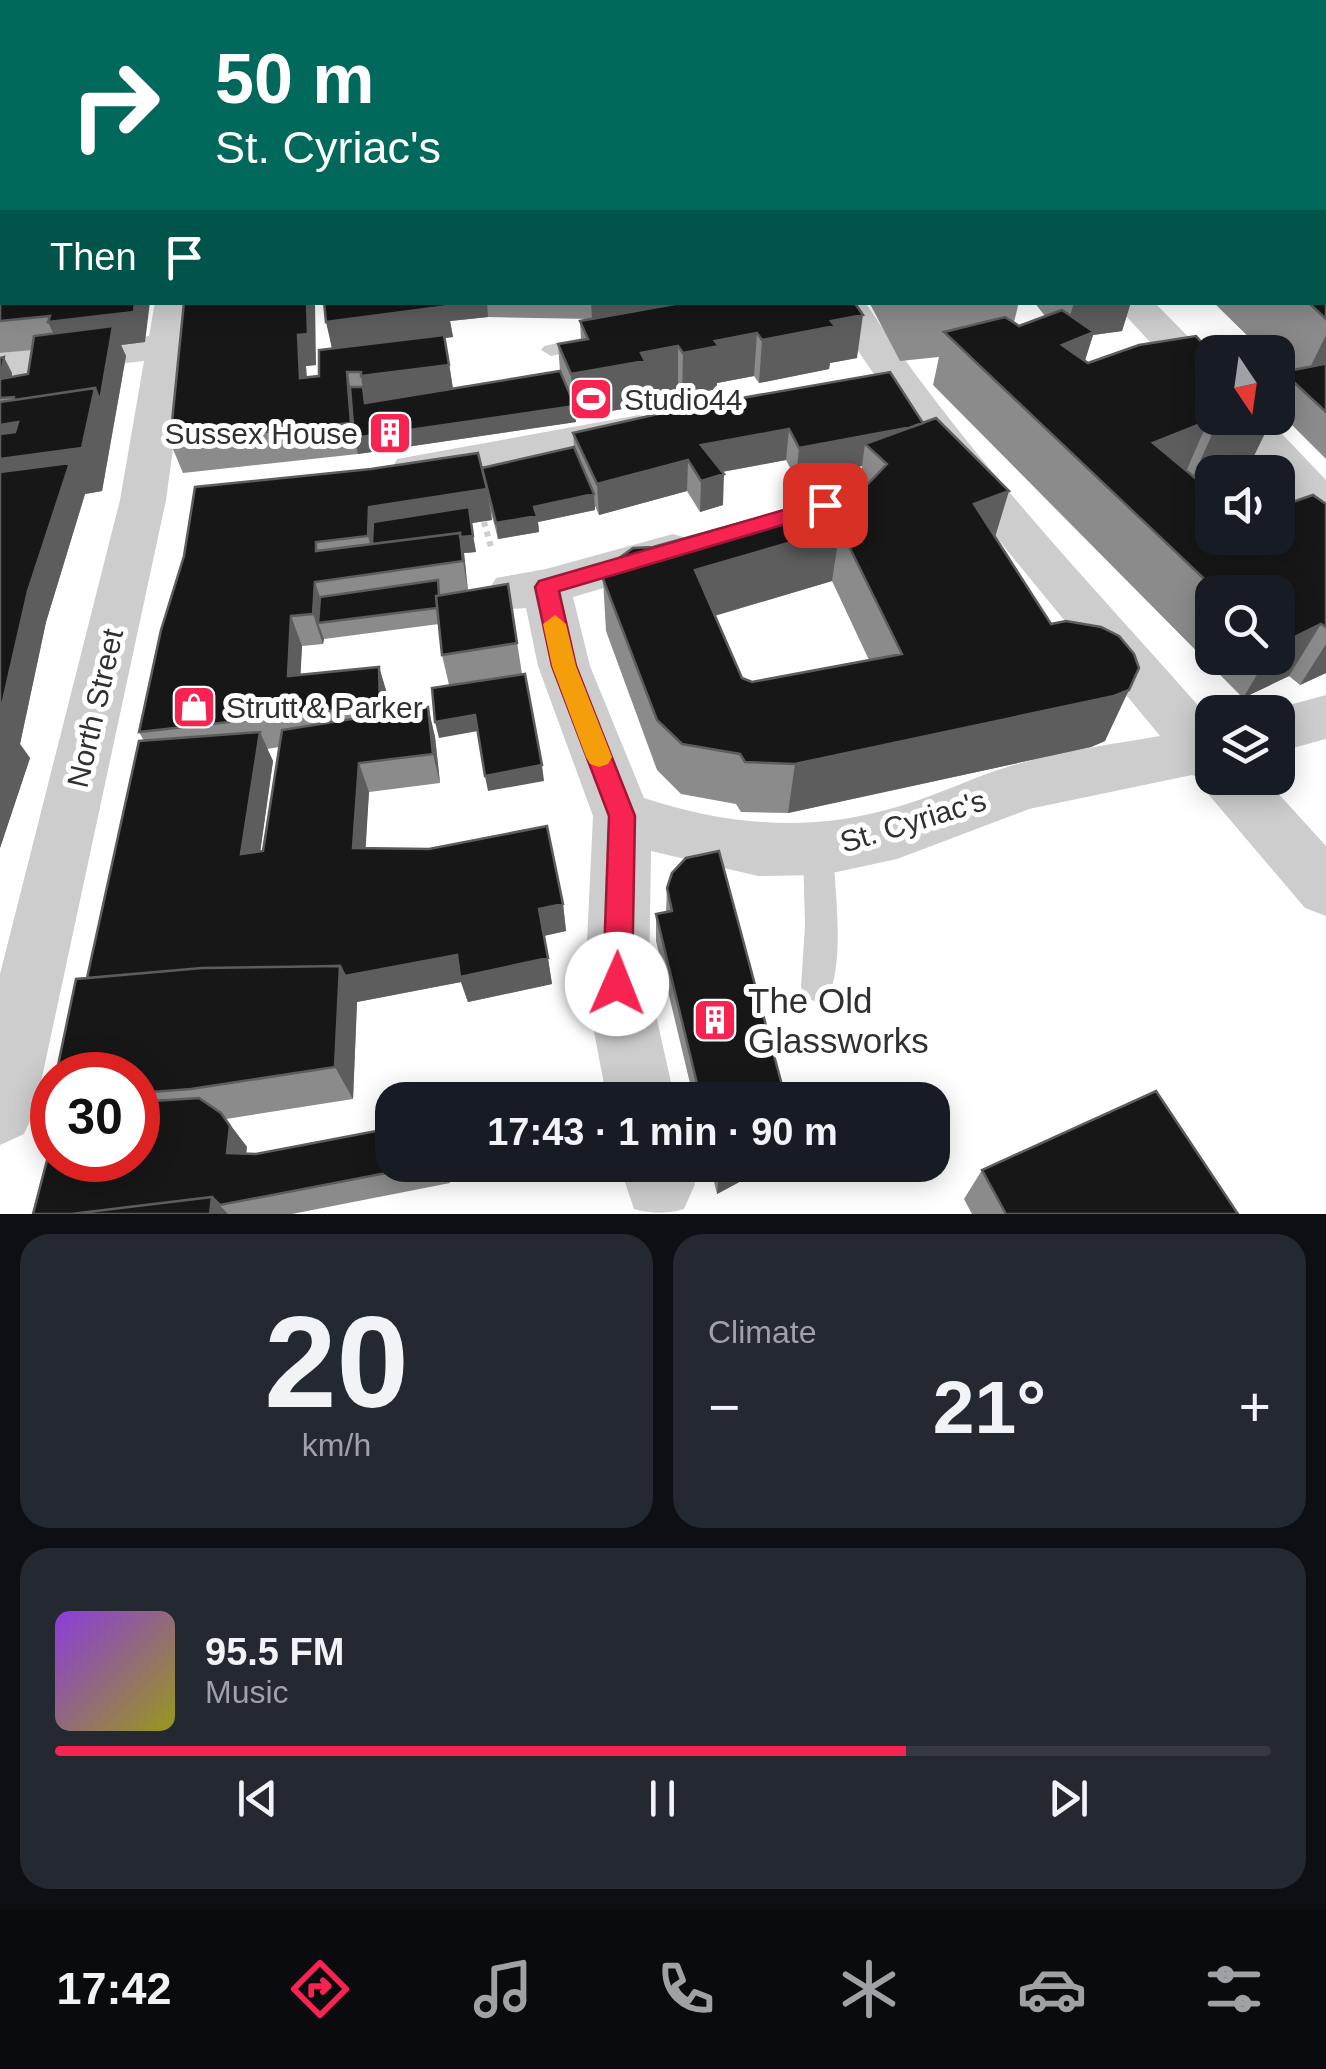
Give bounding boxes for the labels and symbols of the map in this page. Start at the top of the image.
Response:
north arrow [1195,335,1295,435]
sports icon: Studio44 [568,376,614,422]
place label: Studio44 [624,383,742,416]
building icon: Sussex House [367,410,413,456]
place label: Sussex House [165,417,358,450]
pin [783,463,868,548]
street label: North Street [61,625,129,791]
shop icon: Strutt & Parker [171,684,217,730]
place label: Strutt & Parker [226,691,423,724]
street label: St. Cyriac's [836,783,990,859]
position arrow [565,932,669,1036]
place label: The Old Glassworks [748,981,929,1060]
building icon: The Old Glassworks [692,997,738,1043]
speed limit sign: 30 [30,1052,160,1182]

